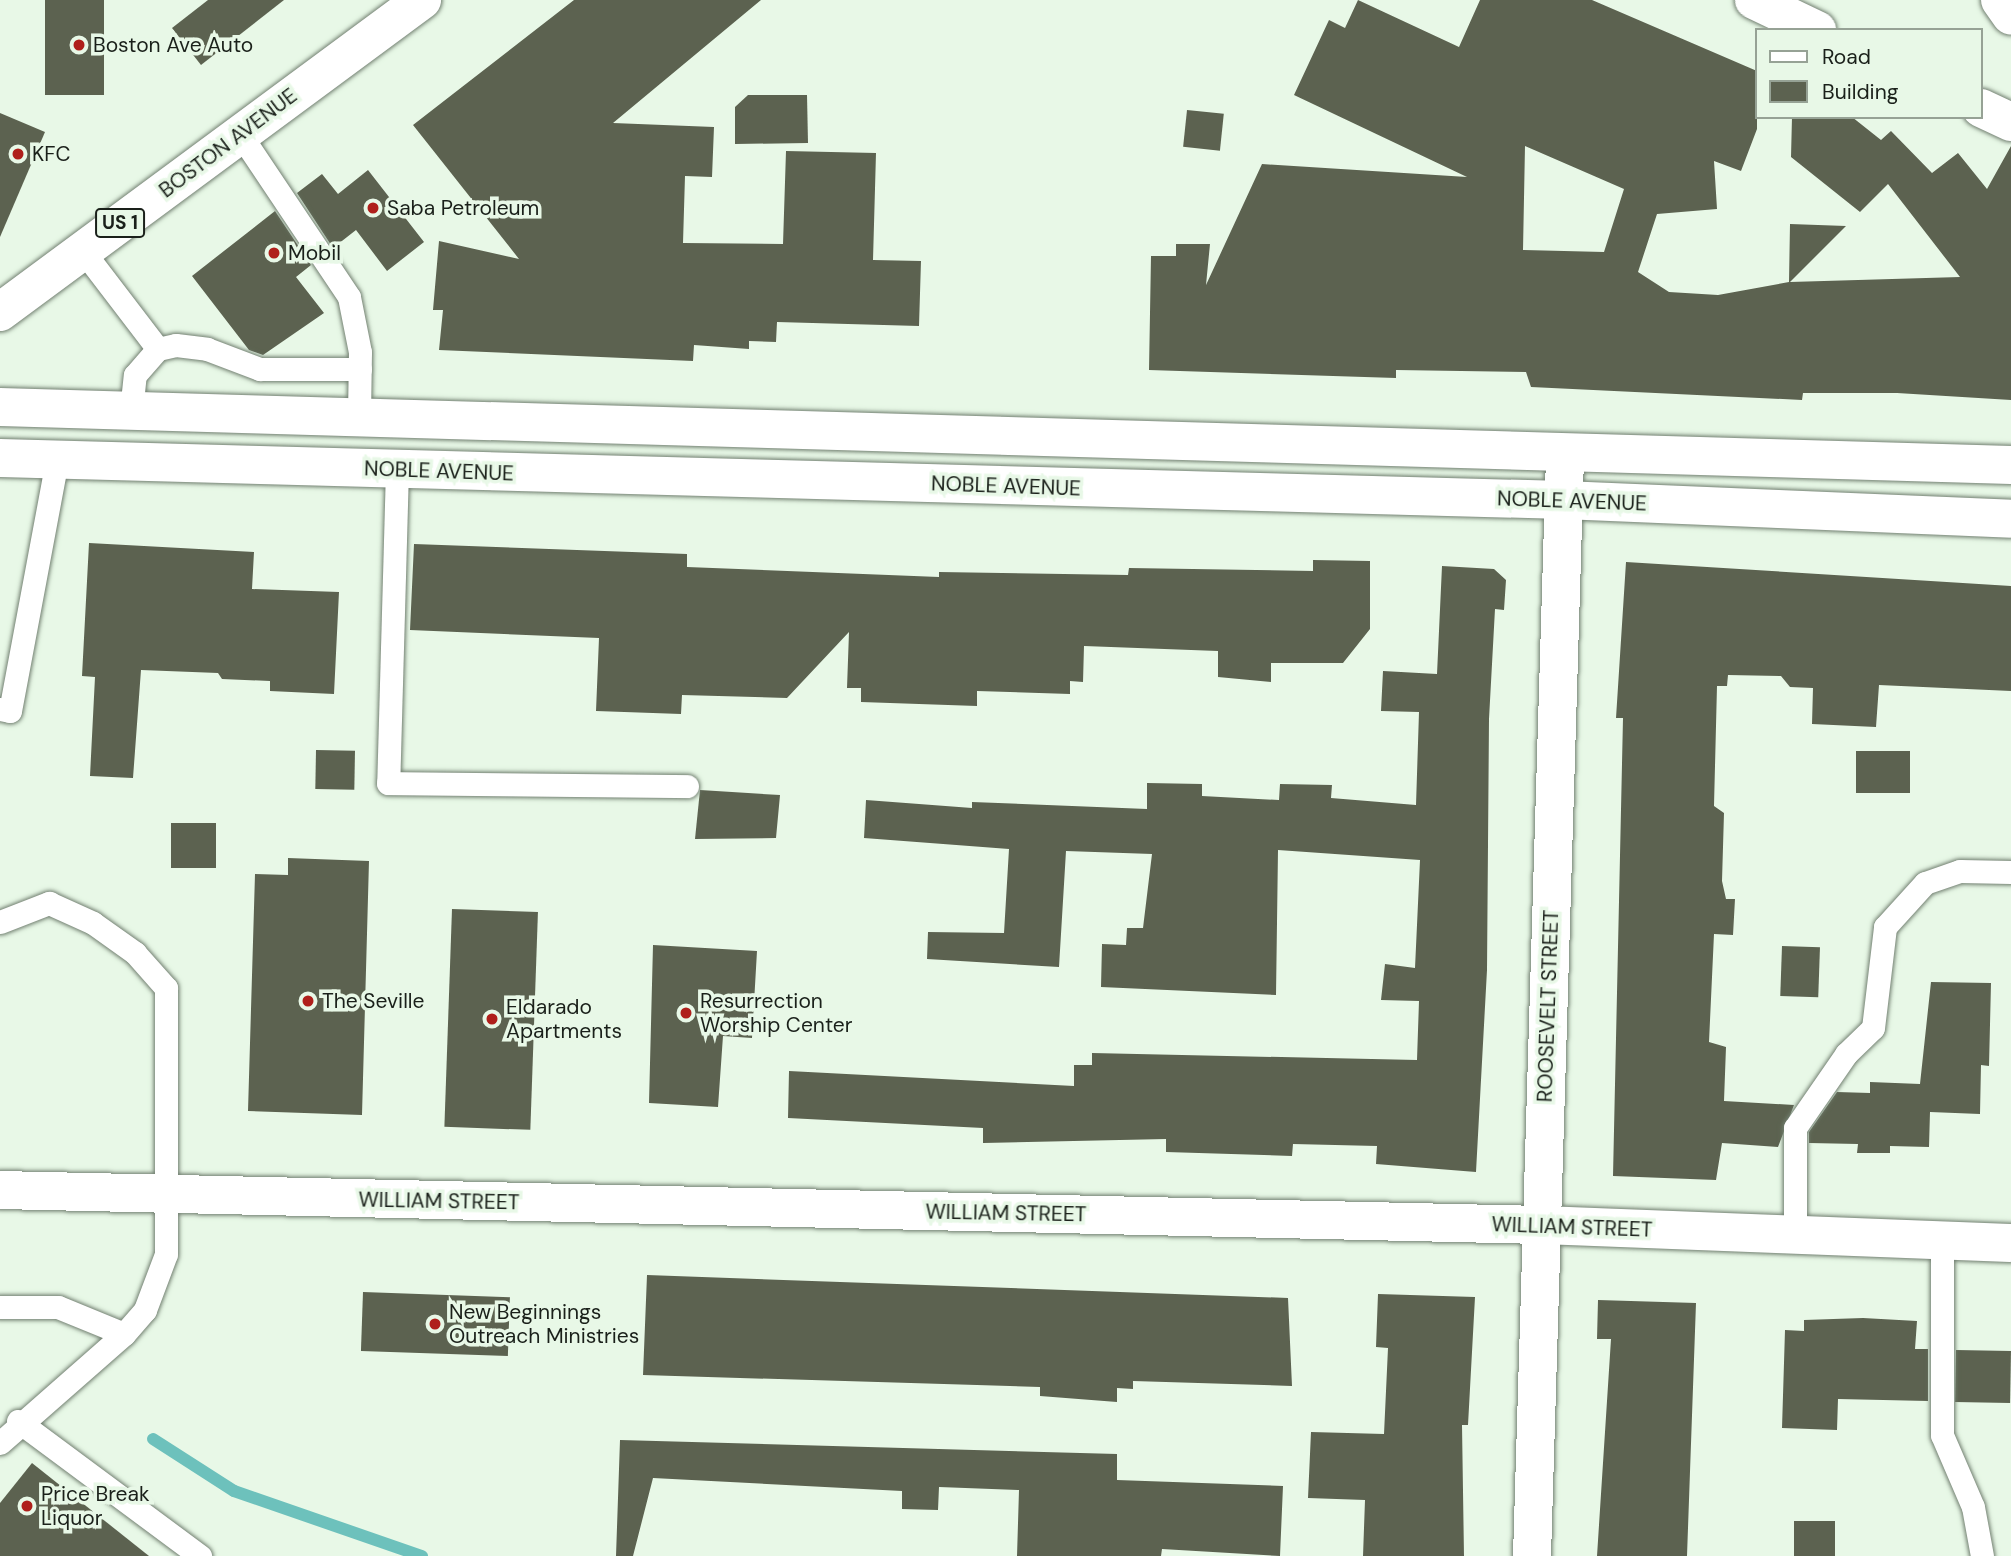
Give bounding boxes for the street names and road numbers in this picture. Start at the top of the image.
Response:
street label: BOSTON AVENUE [154,83,302,203]
road number: US 1 [94,208,146,238]
street label: NOBLE AVENUE [364,456,514,486]
street label: NOBLE AVENUE [931,471,1081,501]
street label: NOBLE AVENUE [1497,486,1647,516]
street label: ROOSEVELT STREET [1532,909,1564,1103]
street label: WILLIAM STREET [358,1187,520,1215]
street label: WILLIAM STREET [925,1199,1087,1227]
street label: WILLIAM STREET [1491,1212,1653,1242]

